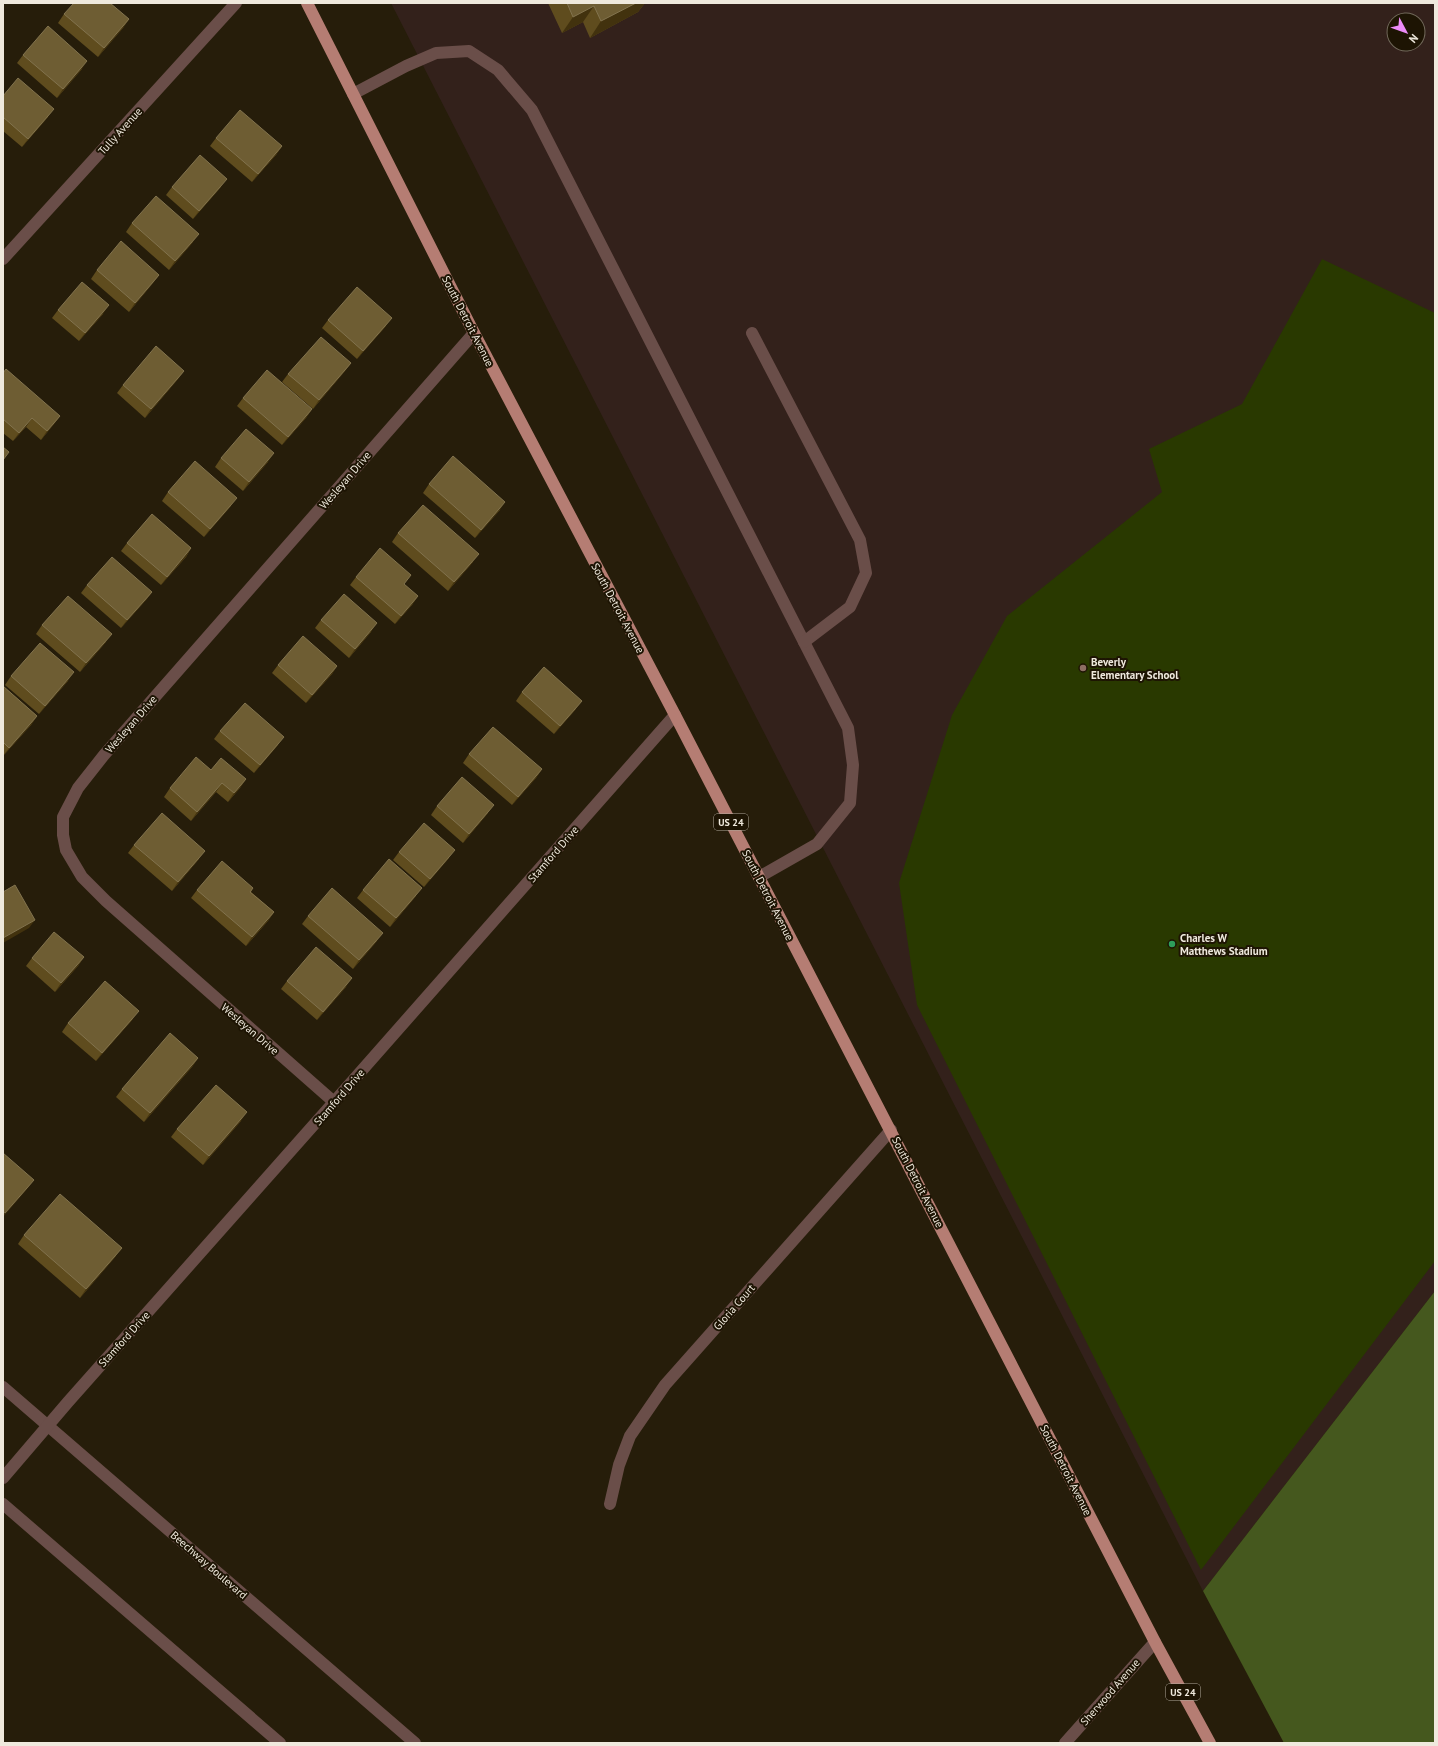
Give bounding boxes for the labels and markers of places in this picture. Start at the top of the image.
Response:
place label: Beverly Elementary School [1091,655,1179,682]
marker: Beverly Elementary School [1078,663,1088,673]
place label: Charles W Matthews Stadium [1180,931,1268,958]
marker: Charles W Matthews Stadium [1167,939,1177,949]

